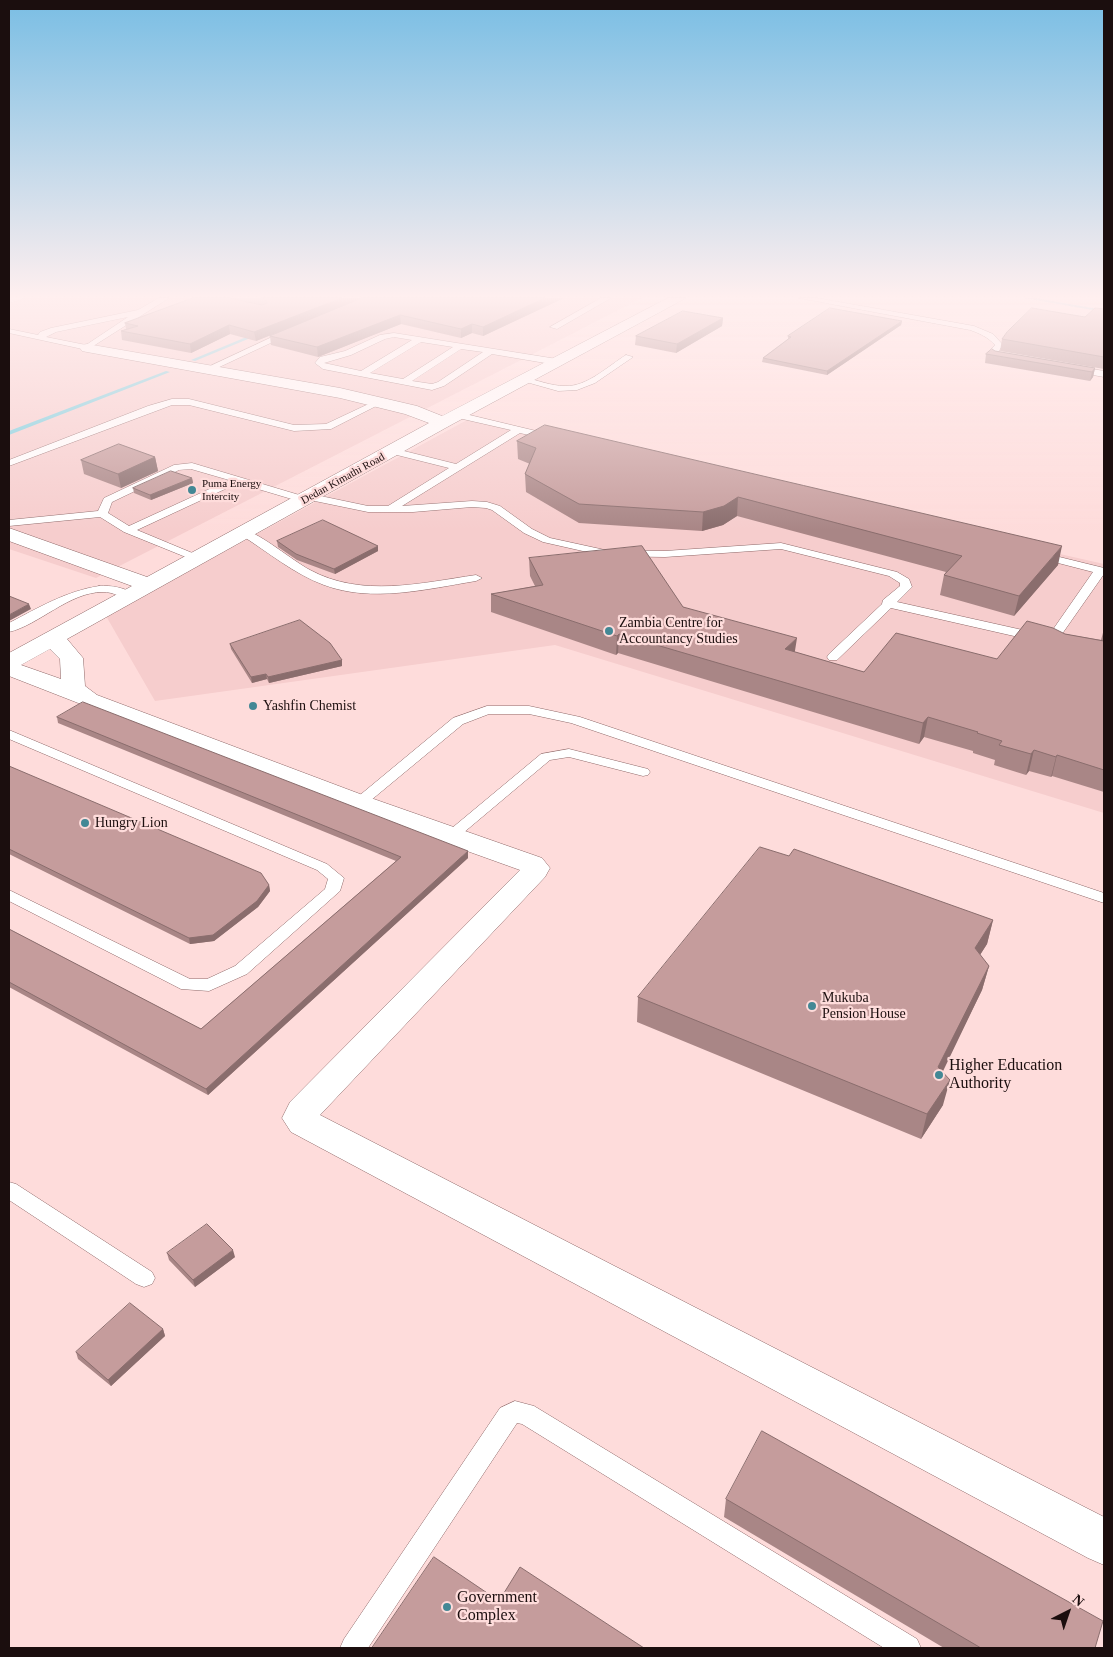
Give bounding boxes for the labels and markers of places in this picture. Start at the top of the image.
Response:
place label: Puma Energy Intercity [202,477,261,503]
marker: Puma Energy Intercity [186,484,198,496]
place label: Zambia Centre for Accountancy Studies [619,615,738,648]
marker: Zambia Centre for Accountancy Studies [603,625,615,637]
place label: Yashfin Chemist [263,698,356,714]
marker: Yashfin Chemist [247,700,259,712]
place label: Hungry Lion [95,815,168,831]
marker: Hungry Lion [79,817,91,829]
place label: Mukuba Pension House [822,990,906,1022]
marker: Mukuba Pension House [806,1000,818,1012]
place label: Higher Education Authority [949,1056,1062,1094]
marker: Higher Education Authority [933,1069,945,1081]
place label: Government Complex [457,1588,537,1626]
marker: Government Complex [441,1601,453,1613]

